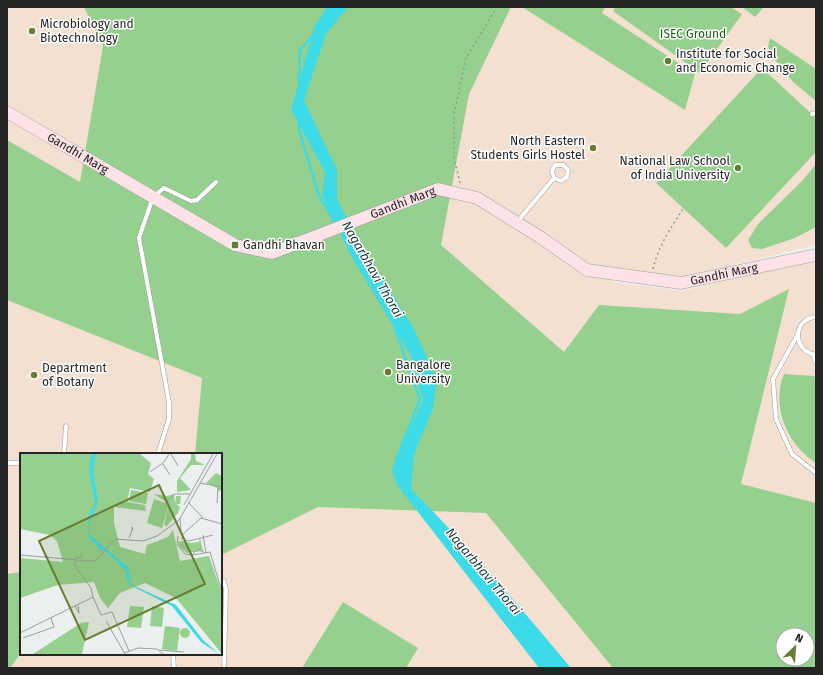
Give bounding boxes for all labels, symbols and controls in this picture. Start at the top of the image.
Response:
place label: Microbiology and Biotechnology [40,17,134,45]
marker: Microbiology and Biotechnology [27,26,37,36]
park label: ISEC Ground [660,27,726,41]
place label: Institute for Social and Economic Change [676,47,795,75]
marker: Institute for Social and Economic Change [663,56,673,66]
street label: Gandhi Marg [45,130,112,177]
place label: North Eastern Students Girls Hostel [470,134,585,162]
marker: North Eastern Students Girls Hostel [588,143,598,153]
place label: National Law School of India University [619,154,730,182]
marker: National Law School of India University [733,163,743,173]
street label: Gandhi Marg [368,183,438,221]
water label: Nagarbhavi Thorai [339,218,407,321]
place label: Gandhi Bhavan [243,238,325,252]
marker: Gandhi Bhavan [230,240,240,250]
street label: Gandhi Marg [689,260,760,288]
place label: Bangalore University [396,358,451,386]
place label: Department of Botany [42,361,108,389]
marker: Bangalore University [383,367,393,377]
marker: Department of Botany [29,370,39,380]
inset map [20,453,222,655]
water label: Nagarbhavi Thorai [443,525,525,618]
north arrow [775,627,815,667]
text: N [793,631,805,646]

